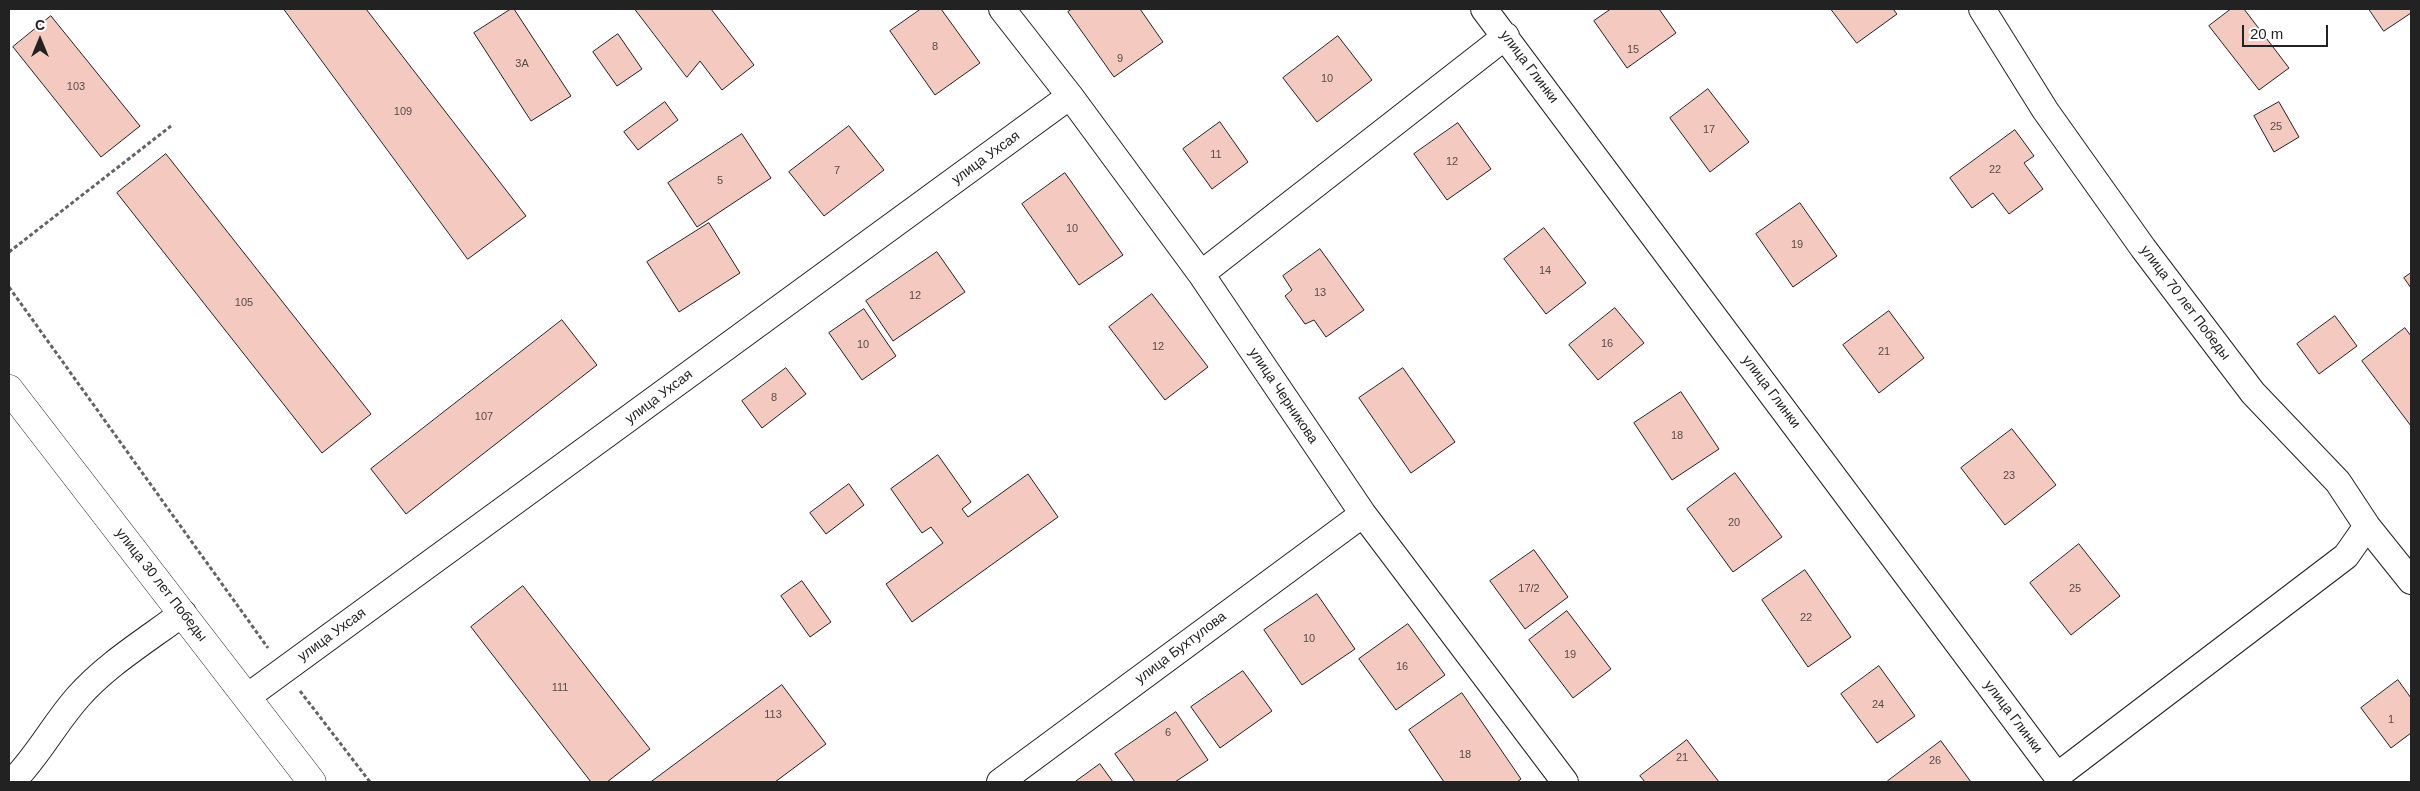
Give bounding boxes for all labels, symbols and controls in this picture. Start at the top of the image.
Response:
north arrow [15,15,65,65]
scale bar [2245,15,2331,47]
text: С [35,17,45,33]
text: 20 m [2250,25,2283,42]
street label: улица Глинки [1496,27,1562,107]
house number: 8 [932,40,938,54]
house number: 15 [1627,43,1639,57]
house number: 9 [1117,52,1123,66]
house number: 3А [515,57,529,71]
house number: 10 [1321,72,1333,86]
house number: 103 [67,80,85,94]
house number: 109 [394,105,412,119]
house number: 25 [2270,120,2282,134]
house number: 17 [1703,123,1715,137]
street label: улица Ухсая [949,128,1023,188]
house number: 11 [1210,148,1222,162]
house number: 12 [1446,155,1458,169]
house number: 22 [1989,163,2001,177]
house number: 7 [834,164,840,178]
house number: 5 [717,174,723,188]
house number: 10 [1066,222,1078,236]
house number: 19 [1791,238,1803,252]
street label: улица 70 лет Победы [2136,242,2234,364]
house number: 14 [1539,264,1551,278]
house number: 13 [1314,286,1326,300]
house number: 12 [909,289,921,303]
house number: 105 [235,296,253,310]
house number: 16 [1601,337,1613,351]
house number: 10 [857,338,869,352]
house number: 12 [1152,340,1164,354]
street label: улица Черникова [1245,345,1321,447]
house number: 21 [1878,345,1890,359]
street label: улица Глинки [1738,352,1804,432]
street label: улица Ухсая [622,366,696,428]
house number: 8 [771,391,777,405]
house number: 107 [475,410,493,424]
house number: 18 [1671,429,1683,443]
house number: 23 [2003,469,2015,483]
house number: 20 [1728,516,1740,530]
street label: улица 30 лет Победы [112,525,210,645]
house number: 17/2 [1518,582,1540,596]
house number: 25 [2069,582,2081,596]
street label: улица Ухсая [295,605,369,665]
street label: улица Бухтулова [1132,608,1230,688]
house number: 22 [1800,611,1812,625]
house number: 10 [1303,632,1315,646]
house number: 19 [1564,648,1576,662]
house number: 16 [1396,660,1408,674]
street label: улица Глинки [1980,677,2046,757]
house number: 111 [552,681,568,695]
house number: 24 [1872,698,1884,712]
house number: 113 [764,708,782,722]
house number: 1 [2388,713,2394,727]
house number: 6 [1165,726,1171,740]
house number: 18 [1459,748,1471,762]
house number: 21 [1676,751,1688,765]
house number: 26 [1929,754,1941,768]

